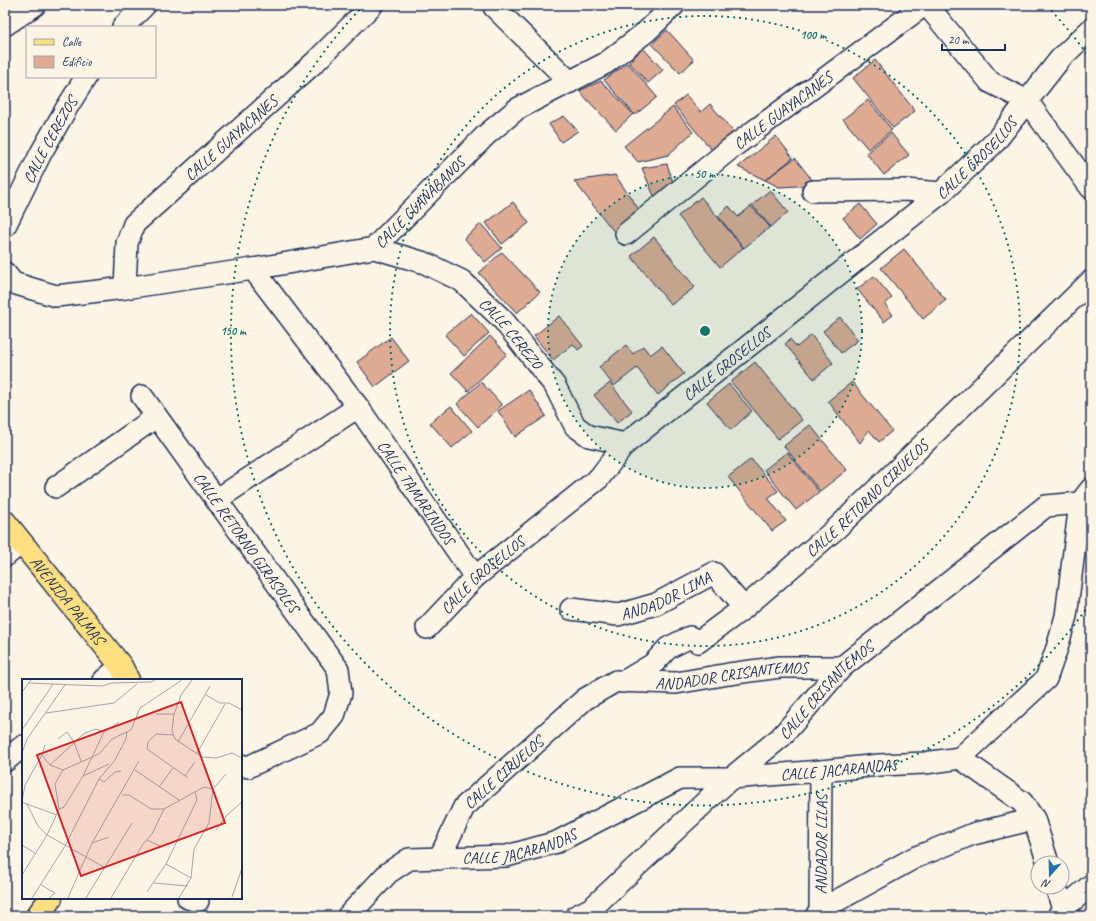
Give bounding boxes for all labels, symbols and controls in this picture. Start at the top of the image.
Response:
legend [26,26,156,78]
scale bar [942,26,1005,52]
text: 100 m [800,27,827,43]
text: 20 m [948,32,970,48]
text: Calle [62,34,82,50]
text: Edificio [62,54,92,70]
street label: CALLE GUAYACANES [730,66,839,154]
street label: CALLE GUAYACANES [181,90,284,185]
street label: CALLE CEREZOS [19,91,84,187]
street label: CALLE GROSELLOS [933,112,1023,204]
street label: CALLE GUANÁBANOS [371,151,471,253]
text: 50 m [695,166,716,182]
street label: CALLE CEREZO [475,294,548,375]
street label: CALLE GROSELLOS [679,322,777,405]
text: 150 m [220,323,247,339]
centre of rings [698,324,712,338]
street label: CALLE RETORNO CIRUELOS [802,434,934,561]
street label: CALLE TAMARINDOS [373,437,460,551]
street label: CALLE RETORNO GIRASOLES [189,469,305,619]
street label: CALLE GROSELLOS [436,531,531,619]
street label: AVENIDA PALMAS [25,552,111,651]
street label: ANDADOR LIMA [618,567,715,625]
street label: CALLE CRISANTEMOS [775,635,880,744]
street label: ANDADOR CRISANTEMOS [655,658,810,694]
inset map [22,679,242,899]
street label: CALLE CIRUELOS [460,730,550,814]
street label: CALLE JACARANDAS [780,755,900,785]
street label: ANDADOR LILAS [811,791,832,894]
street label: CALLE JACARANDAS [462,823,582,868]
north arrow [1030,855,1070,895]
text: N [1039,876,1052,892]

